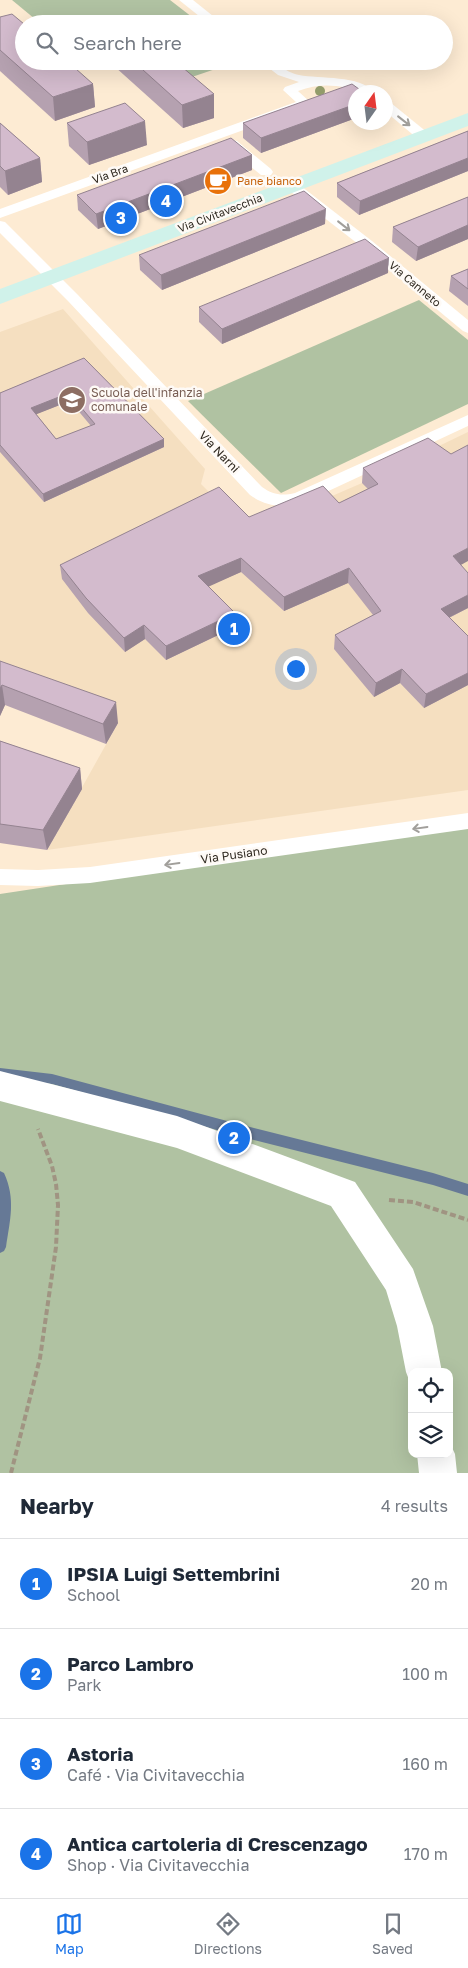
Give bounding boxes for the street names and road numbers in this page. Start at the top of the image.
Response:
street label: Via Bra [90,161,129,186]
street label: Via Civitavecchia [176,190,264,235]
street label: Via Canneto [387,258,444,309]
street label: Via Narni [196,428,243,476]
street label: Via Pusiano [200,842,268,867]

